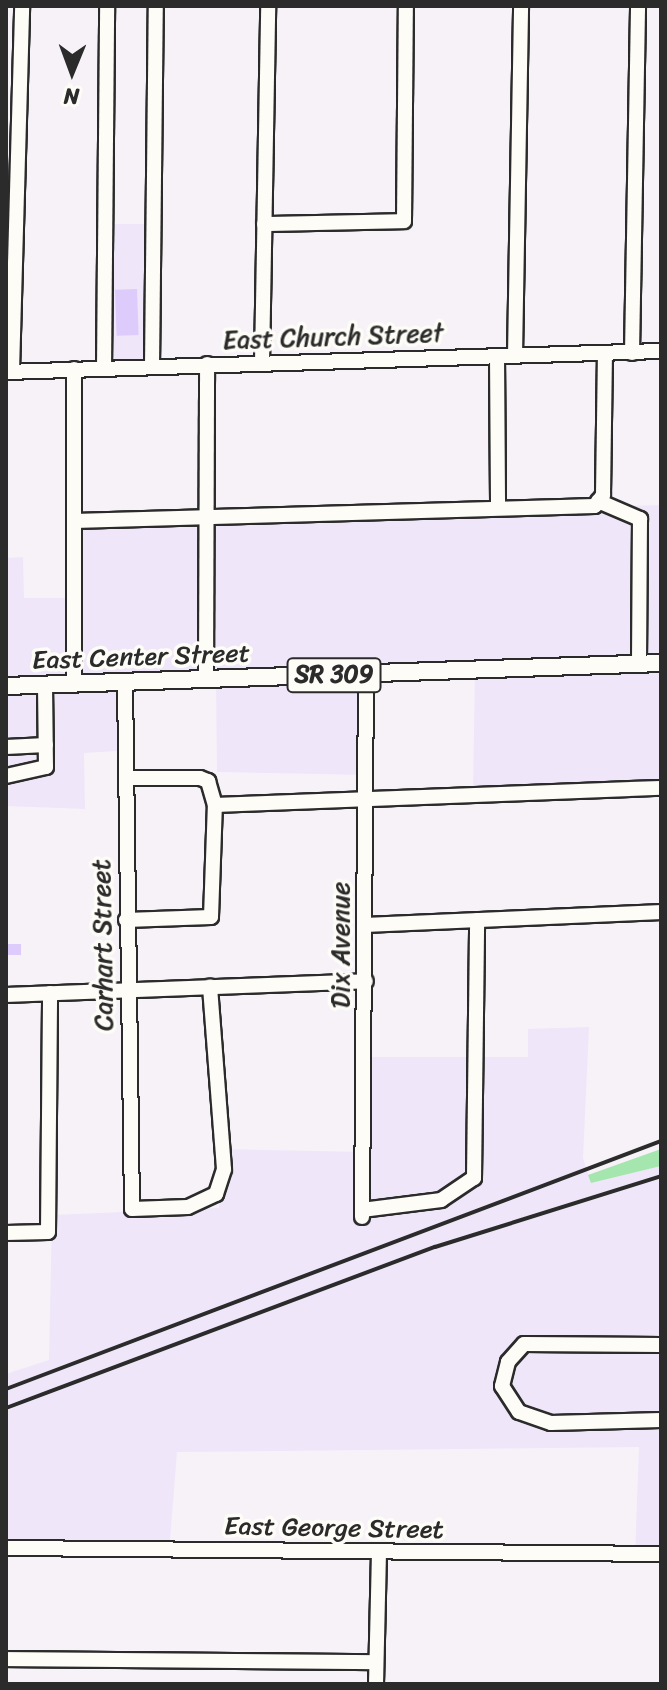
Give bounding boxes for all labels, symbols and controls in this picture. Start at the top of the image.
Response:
north arrow [32,32,112,112]
text: N [64,77,80,116]
street label: East Church Street [222,318,444,356]
street label: East Center Street [31,638,251,676]
road number: SR 309 [286,655,382,695]
street label: Carhart Street [86,859,120,1031]
street label: Dix Avenue [325,882,357,1008]
street label: East George Street [224,1510,444,1546]

